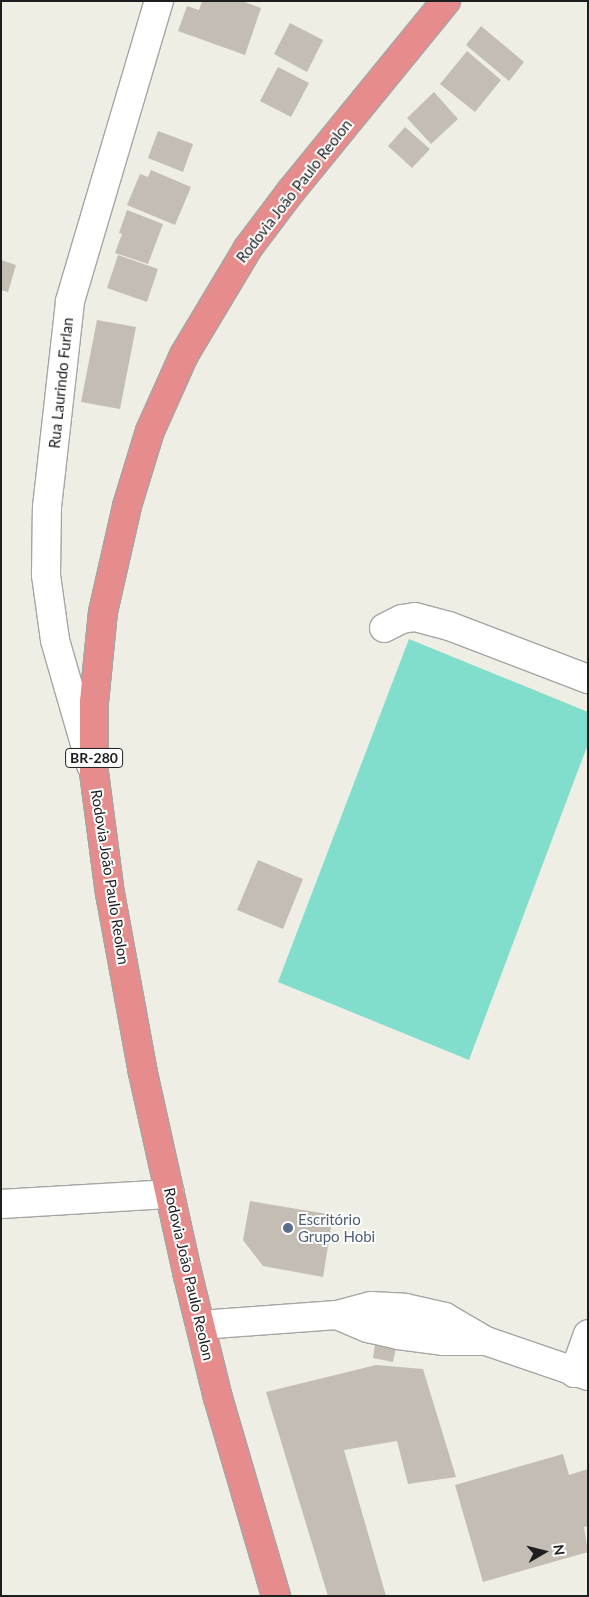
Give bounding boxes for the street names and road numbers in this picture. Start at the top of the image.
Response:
street label: Rodovia João Paulo Reolon [232,116,356,266]
street label: Rua Laurindo Furlan [45,317,77,449]
road number: BR-280 [64,746,124,770]
street label: Rodovia João Paulo Reolon [87,788,133,966]
street label: Rodovia João Paulo Reolon [160,1186,218,1362]

